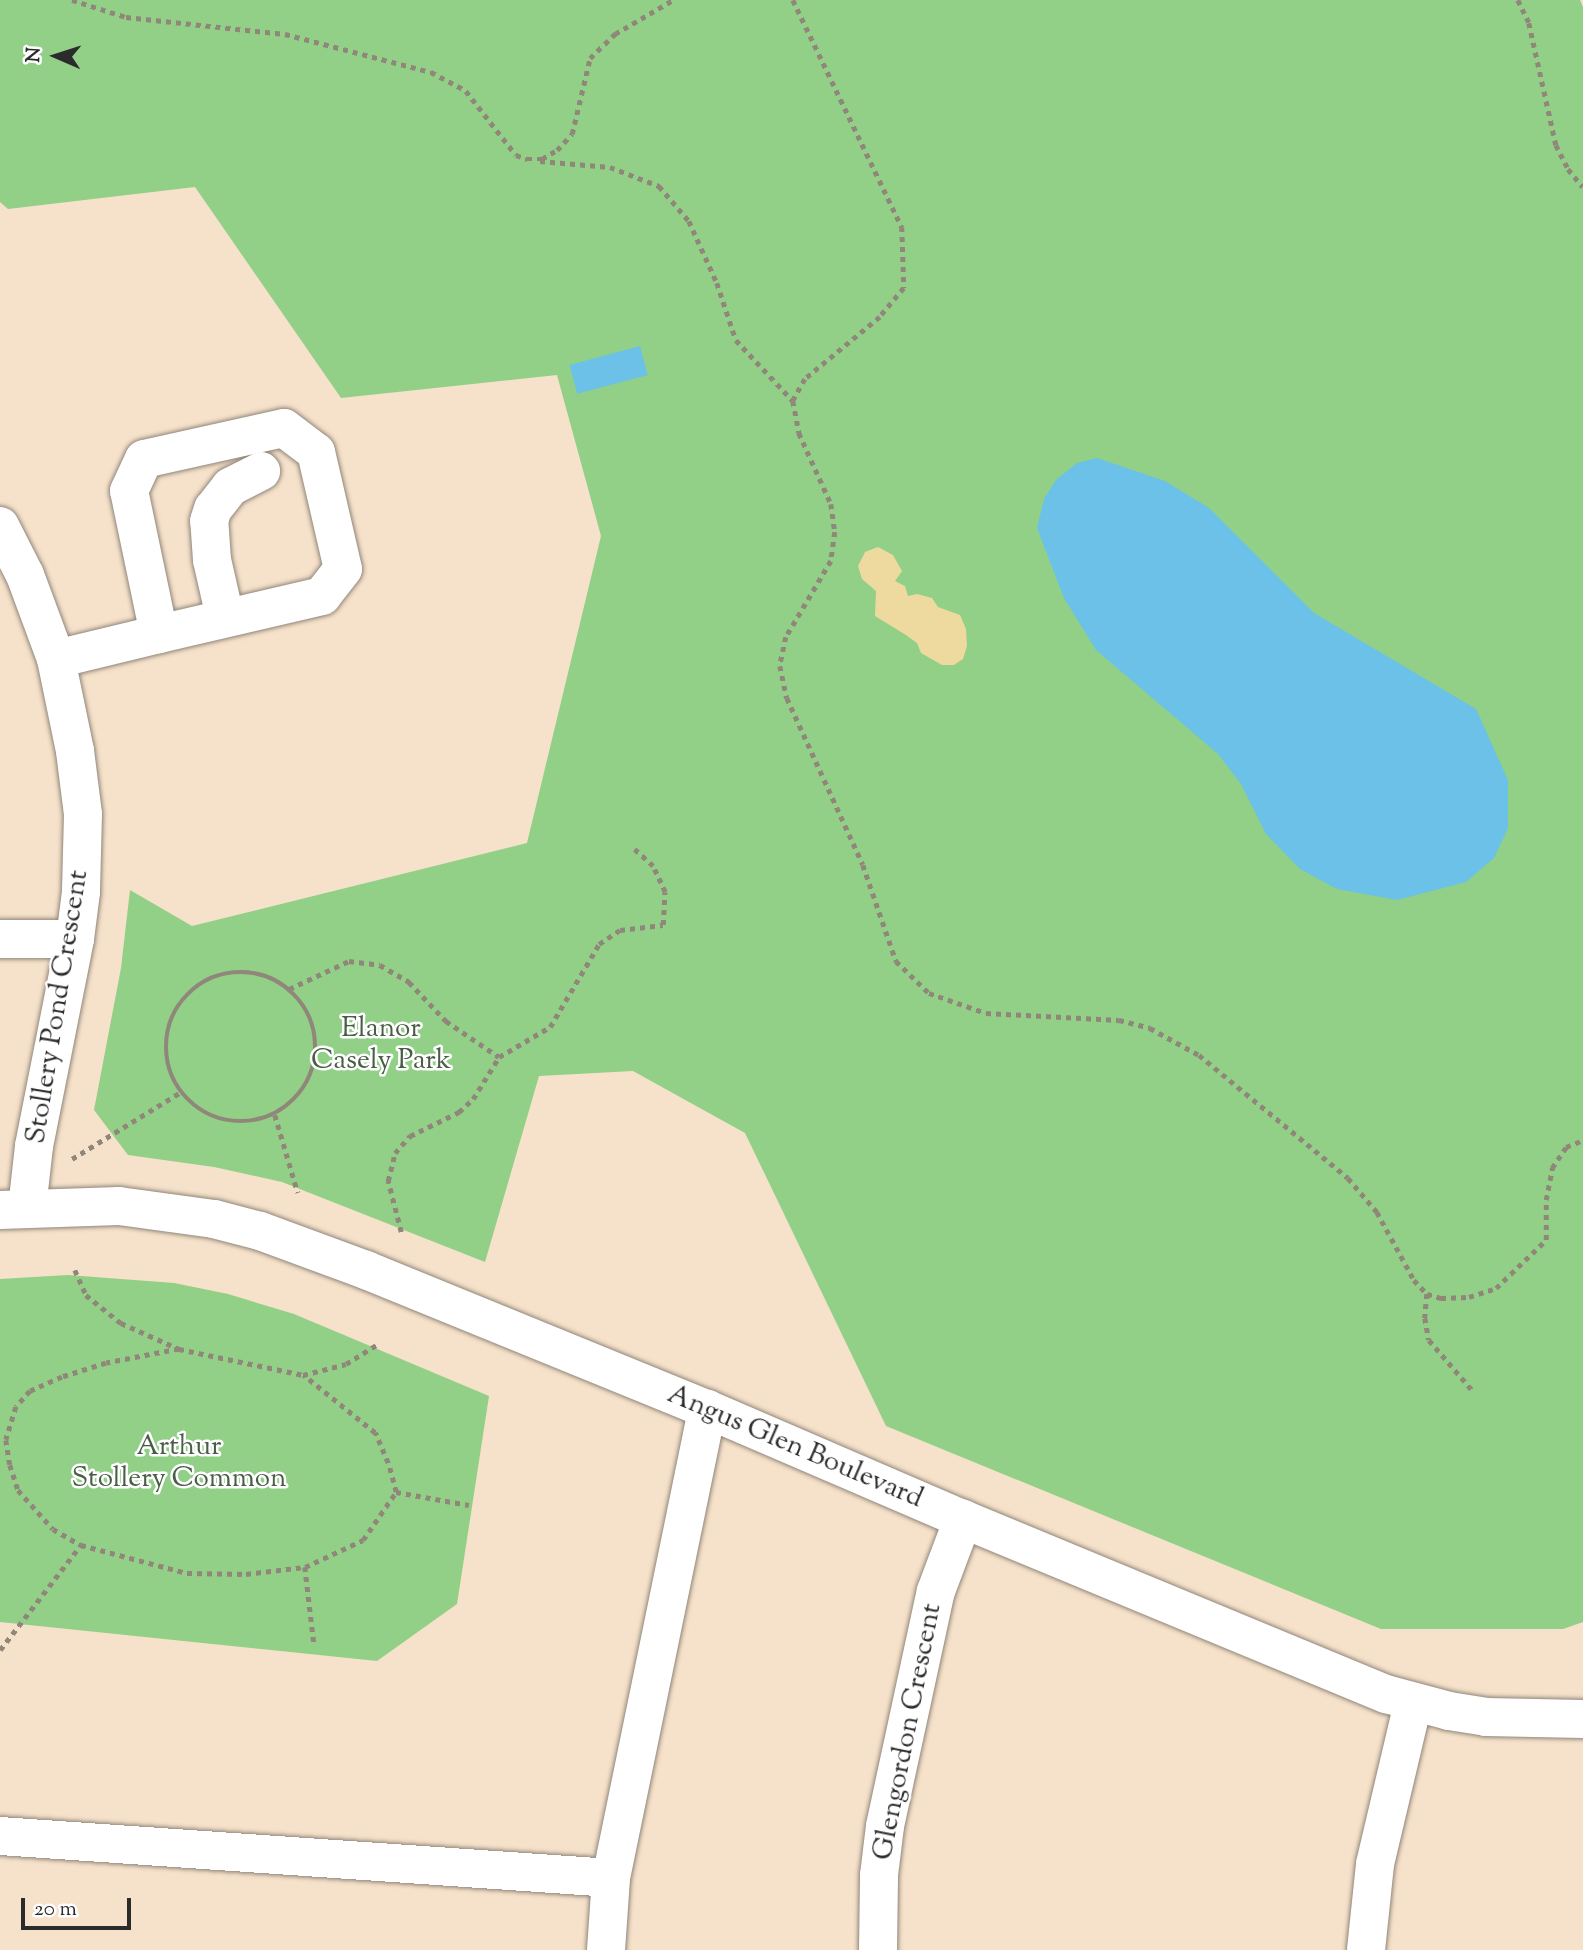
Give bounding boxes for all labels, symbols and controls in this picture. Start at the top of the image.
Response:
north arrow [21,21,91,91]
text: N [21,47,48,63]
street label: Stollery Pond Crescent [20,868,96,1146]
park label: Elanor Casely Park [311,1012,451,1078]
street label: Angus Glen Boulevard [662,1378,928,1516]
park label: Arthur Stollery Common [71,1430,287,1496]
street label: Glengordon Crescent [867,1601,949,1863]
scale bar [24,1884,135,1928]
text: 20 m [34,1895,77,1925]

